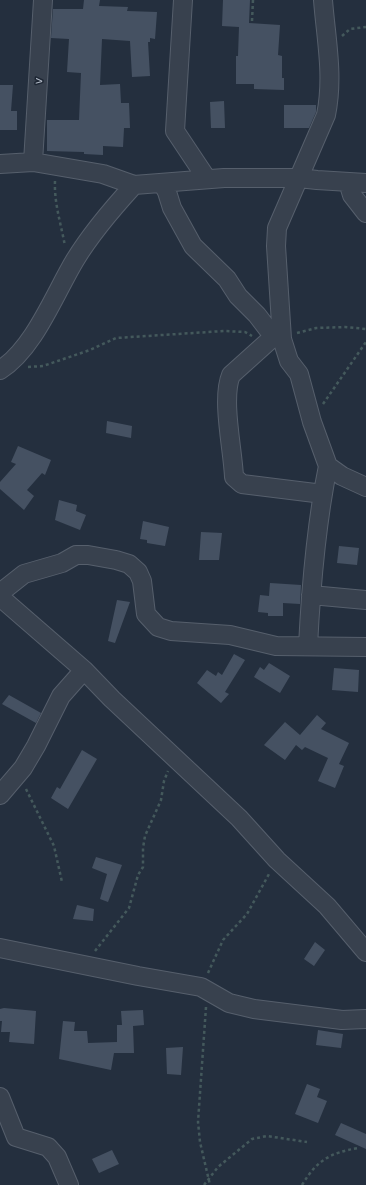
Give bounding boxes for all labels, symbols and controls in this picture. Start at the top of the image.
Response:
street label: v [32,78,46,84]

